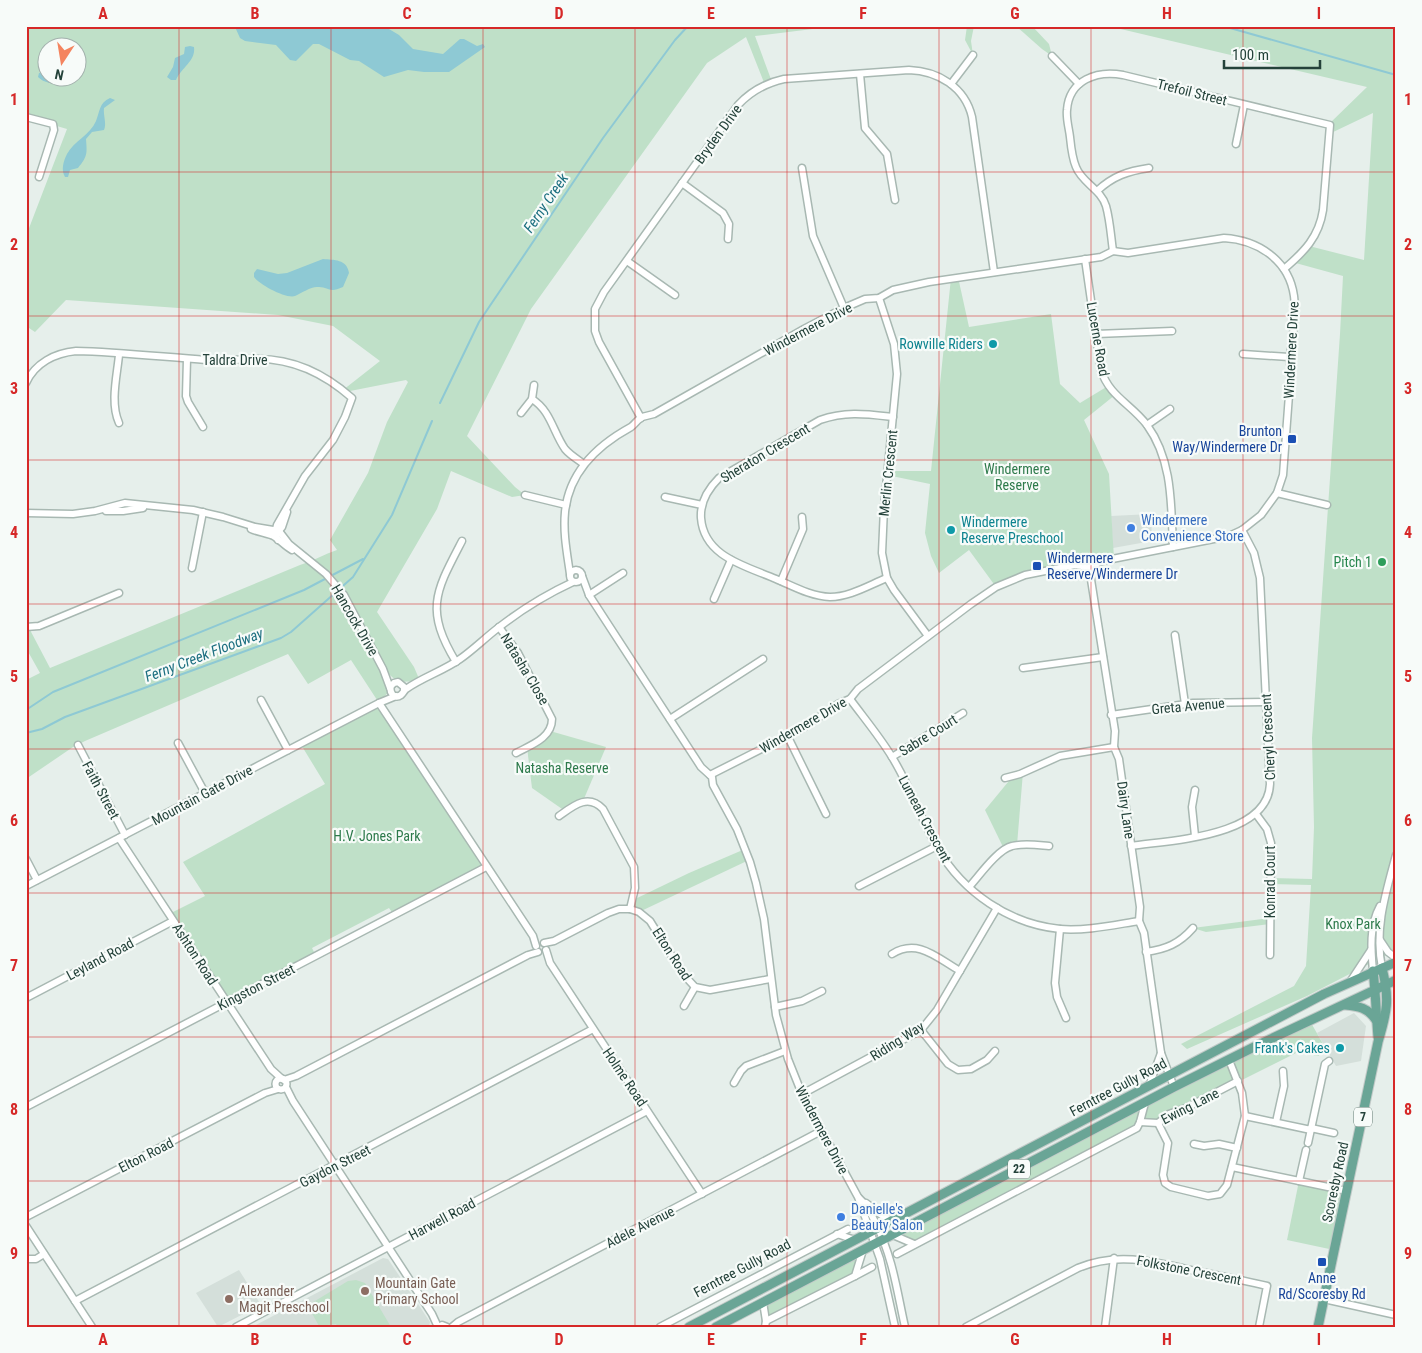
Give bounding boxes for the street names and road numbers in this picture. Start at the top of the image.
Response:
street label: Trefoil Street [1155,76,1229,108]
street label: Bryden Drive [691,101,745,167]
street label: Windermere Drive [761,299,855,359]
street label: Lucerne Road [1084,301,1112,377]
street label: Windermere Drive [1280,301,1302,399]
street label: Taldra Drive [202,352,268,368]
street label: Sheraton Crescent [717,420,813,486]
street label: Merlin Crescent [876,429,900,517]
street label: Hancock Drive [328,582,382,659]
street label: Natasha Close [497,630,553,708]
street label: Cheryl Crescent [1258,693,1278,781]
street label: Windermere Drive [757,694,850,756]
street label: Greta Avenue [1151,695,1226,717]
street label: Sabre Court [896,711,960,759]
street label: Faith Street [79,758,123,822]
street label: Mountain Gate Drive [149,761,256,828]
street label: Lumeah Crescent [895,773,955,865]
street label: Dairy Lane [1114,780,1138,840]
street label: Konrad Court [1262,846,1278,918]
street label: Ashton Road [169,920,221,988]
street label: Elton Road [649,925,695,983]
street label: Leyland Road [64,935,136,983]
street label: Kingston Street [215,961,297,1013]
street label: Riding Way [867,1018,927,1064]
street label: Holme Road [600,1045,650,1109]
street label: Ferntree Gully Road [1067,1055,1169,1119]
street label: Windermere Drive [792,1083,852,1177]
street label: Ewing Lane [1158,1084,1222,1127]
road number: 7 [1354,1108,1372,1126]
street label: Elton Road [116,1134,176,1176]
street label: Scoresby Road [1319,1140,1351,1224]
street label: Gaydon Street [297,1141,373,1191]
road number: 22 [1008,1160,1030,1178]
street label: Harwell Road [406,1195,478,1243]
street label: Adele Avenue [603,1203,677,1251]
street label: Ferntree Gully Road [691,1236,793,1300]
street label: Folkstone Crescent [1135,1252,1243,1288]

